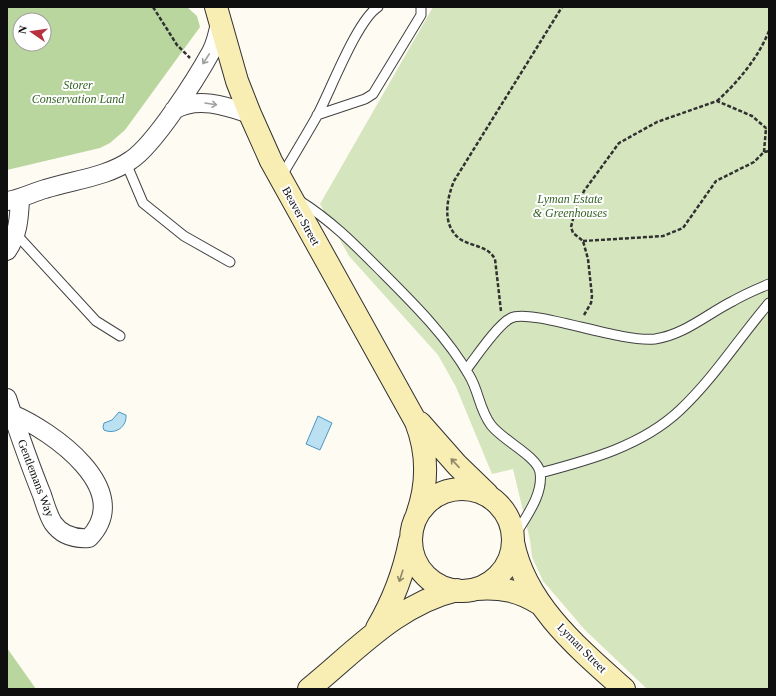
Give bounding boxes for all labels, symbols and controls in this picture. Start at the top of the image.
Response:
north arrow [12,12,52,52]
text: N [16,24,29,35]
one-way arrow [202,53,210,64]
park label: Storer Conservation Land [32,78,125,106]
one-way arrow [204,100,217,108]
street label: Beaver Street [279,184,323,248]
park label: Lyman Estate & Greenhouses [533,192,608,220]
street label: Gentlemans Way [15,437,57,519]
one-way arrow [450,458,460,468]
one-way arrow [397,569,404,582]
street label: Lyman Street [554,620,610,676]

